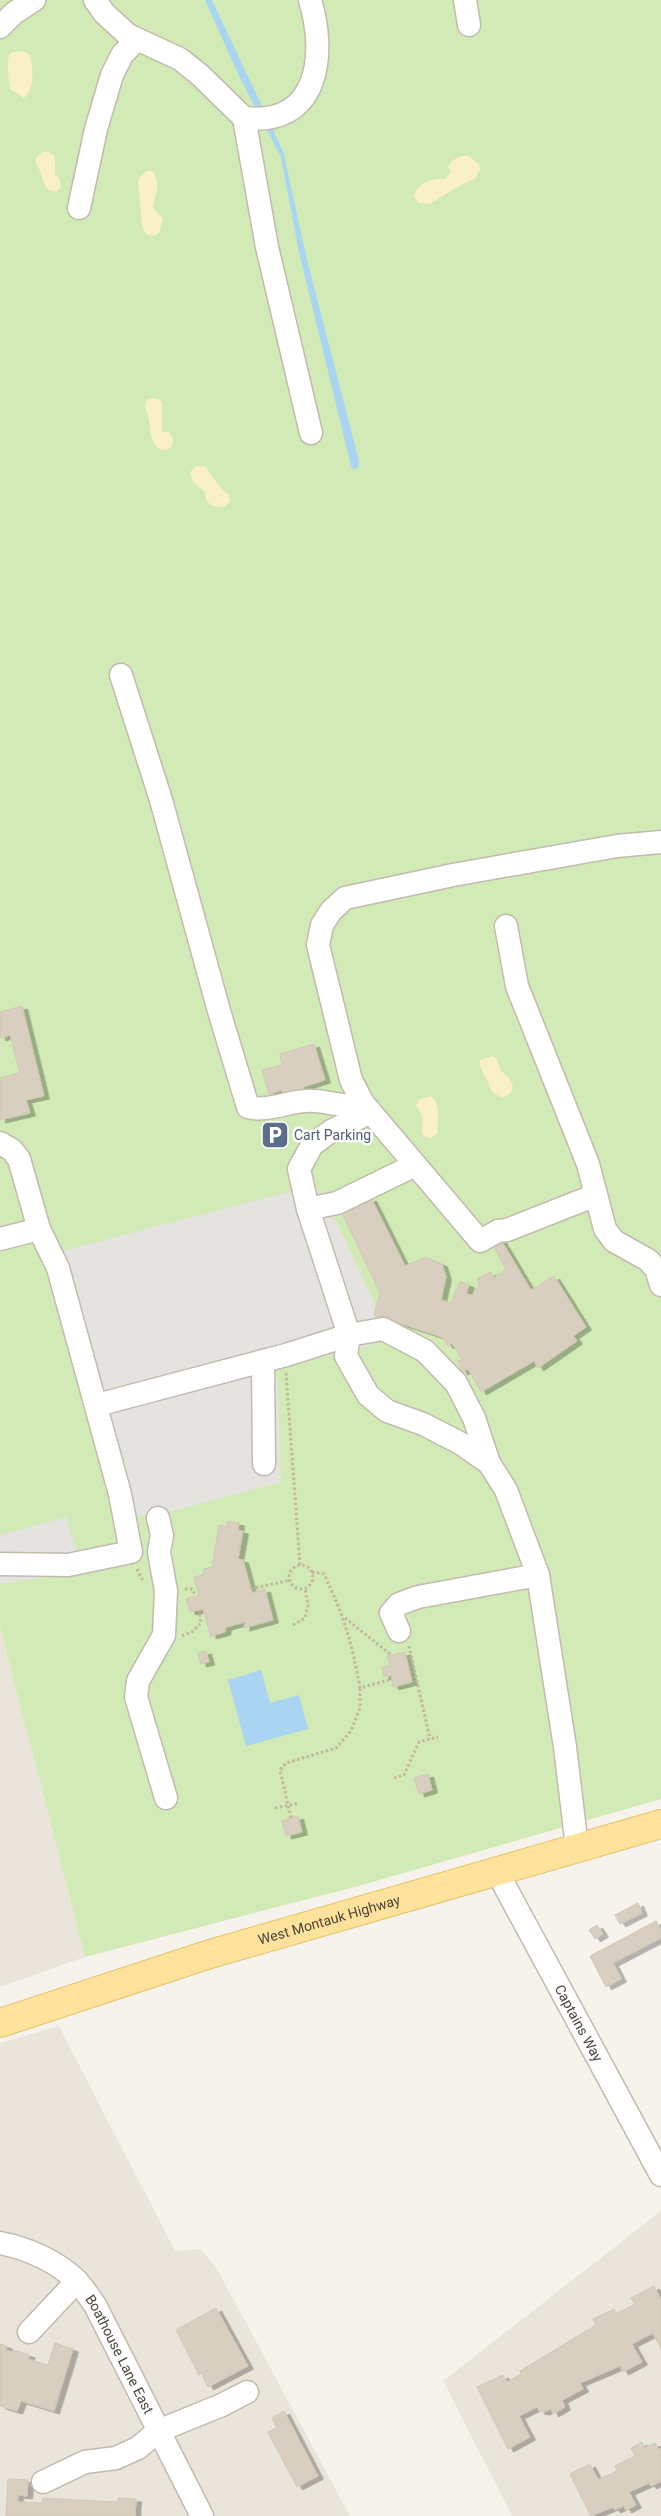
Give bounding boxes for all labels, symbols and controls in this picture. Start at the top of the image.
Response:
parking icon: Cart Parking [260,1120,290,1150]
place label: Cart Parking [294,1127,371,1143]
street label: West Montauk Highway [256,1892,402,1948]
street label: Captains Way [552,1982,606,2065]
street label: Boathouse Lane East [82,2292,157,2417]

